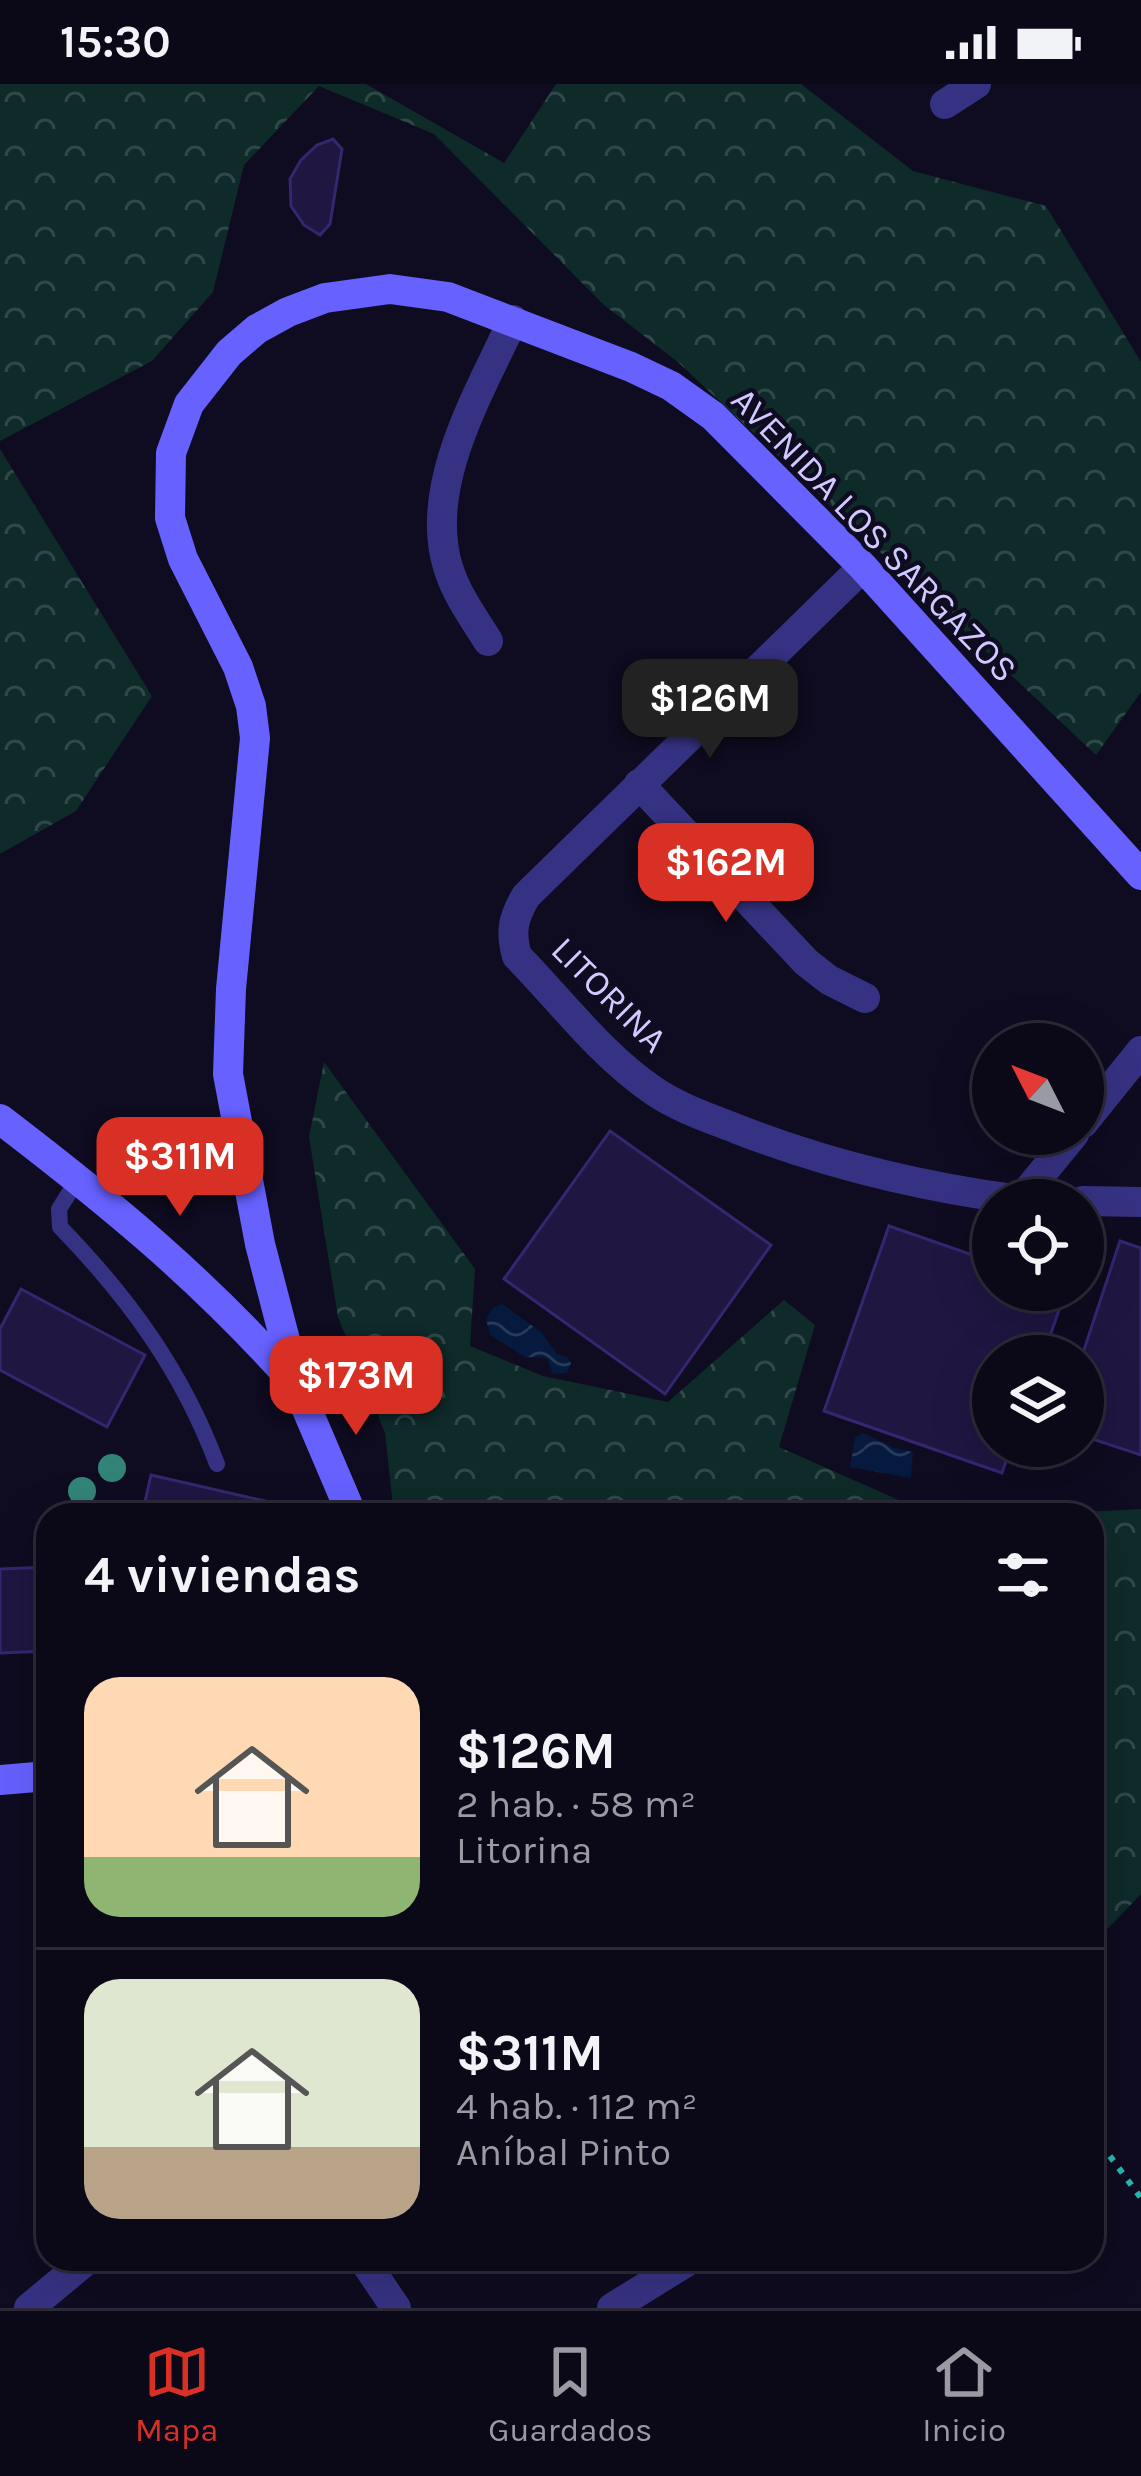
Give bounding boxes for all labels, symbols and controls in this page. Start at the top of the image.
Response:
text: 15:30 [60,16,171,68]
street label: AVENIDA LOS SARGAZOS [723,379,1026,691]
pin: $126M [626,659,794,761]
text: $126M [649,675,771,721]
pin: $162M [642,823,810,925]
text: $162M [665,839,787,885]
street label: LITORINA [543,928,676,1061]
north arrow [972,1023,1104,1155]
map controls [972,1023,1104,1467]
pin: $311M [96,1117,264,1219]
text: $311M [123,1133,237,1179]
button: locate [972,1179,1104,1311]
button: layers [972,1335,1104,1467]
pin: $173M [272,1336,440,1438]
text: $173M [297,1352,415,1398]
icon: filters [990,1542,1056,1608]
text: 4 viviendas [84,1545,361,1605]
text: $126M [456,1721,616,1781]
icon: home [180,1725,324,1869]
text: 2 hab. · 58 m² [456,1781,696,1827]
text: Litorina [456,1827,593,1873]
text: $311M [456,2023,604,2083]
icon: home [180,2027,324,2171]
text: 4 hab. · 112 m² [456,2083,697,2129]
text: Aníbal Pinto [456,2129,671,2175]
tab: Mapa [135,2339,219,2449]
tab: Guardados [488,2339,652,2449]
tab: Inicio [922,2339,1006,2449]

